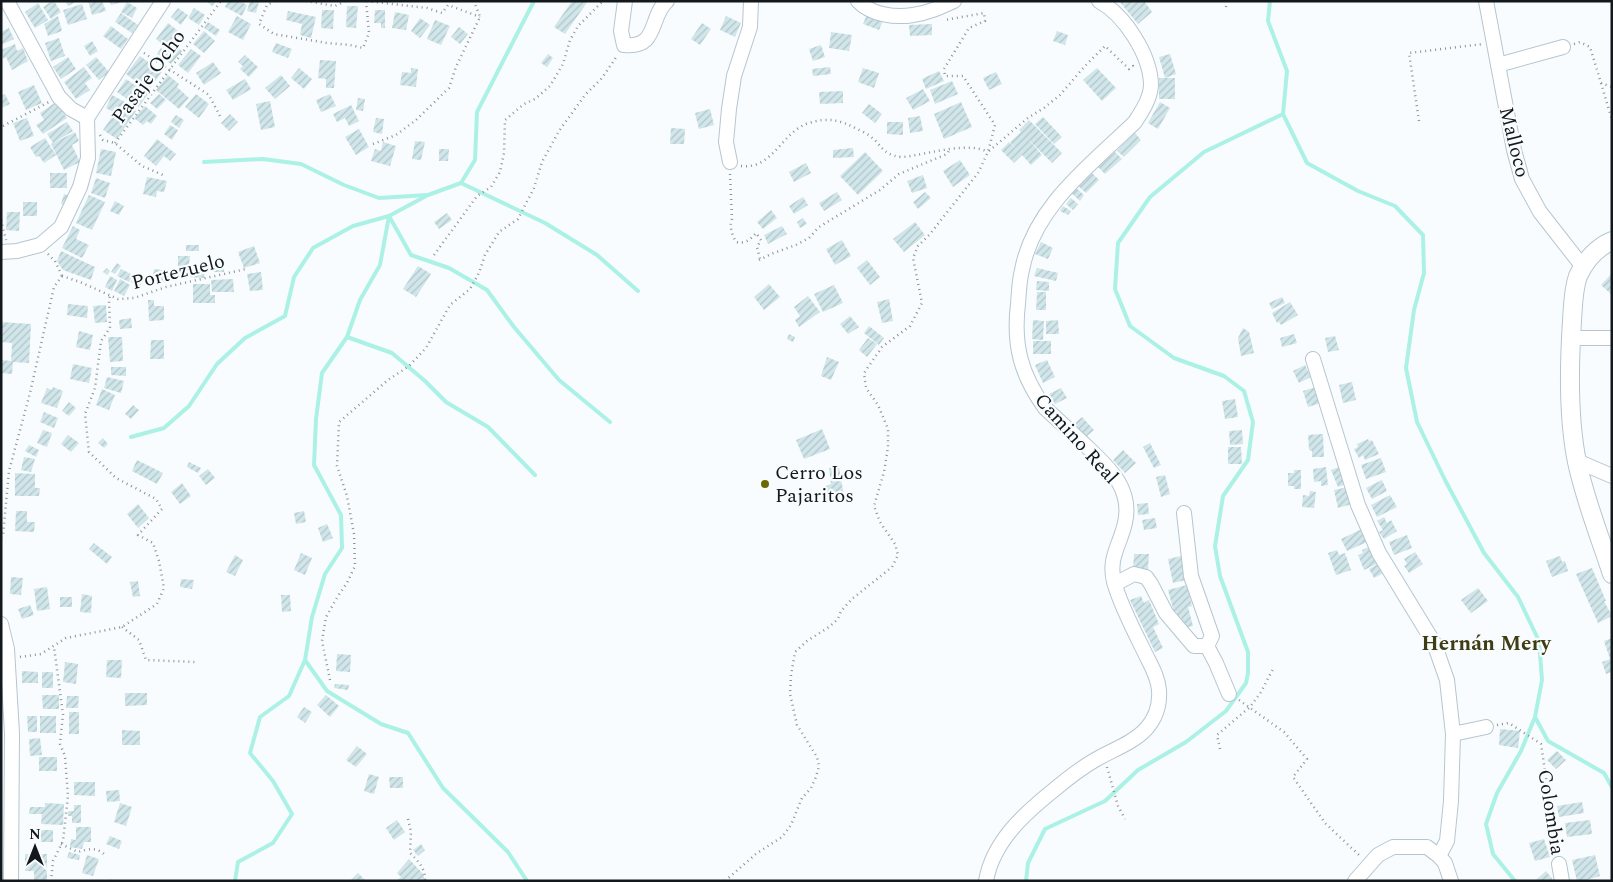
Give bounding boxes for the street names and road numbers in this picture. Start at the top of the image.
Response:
street label: Pasaje Ocho [104,23,193,130]
street label: Malloco [1491,104,1537,181]
street label: Portezuelo [128,246,228,298]
street label: Camino Real [1027,386,1125,491]
street label: Colombia [1529,767,1573,857]

